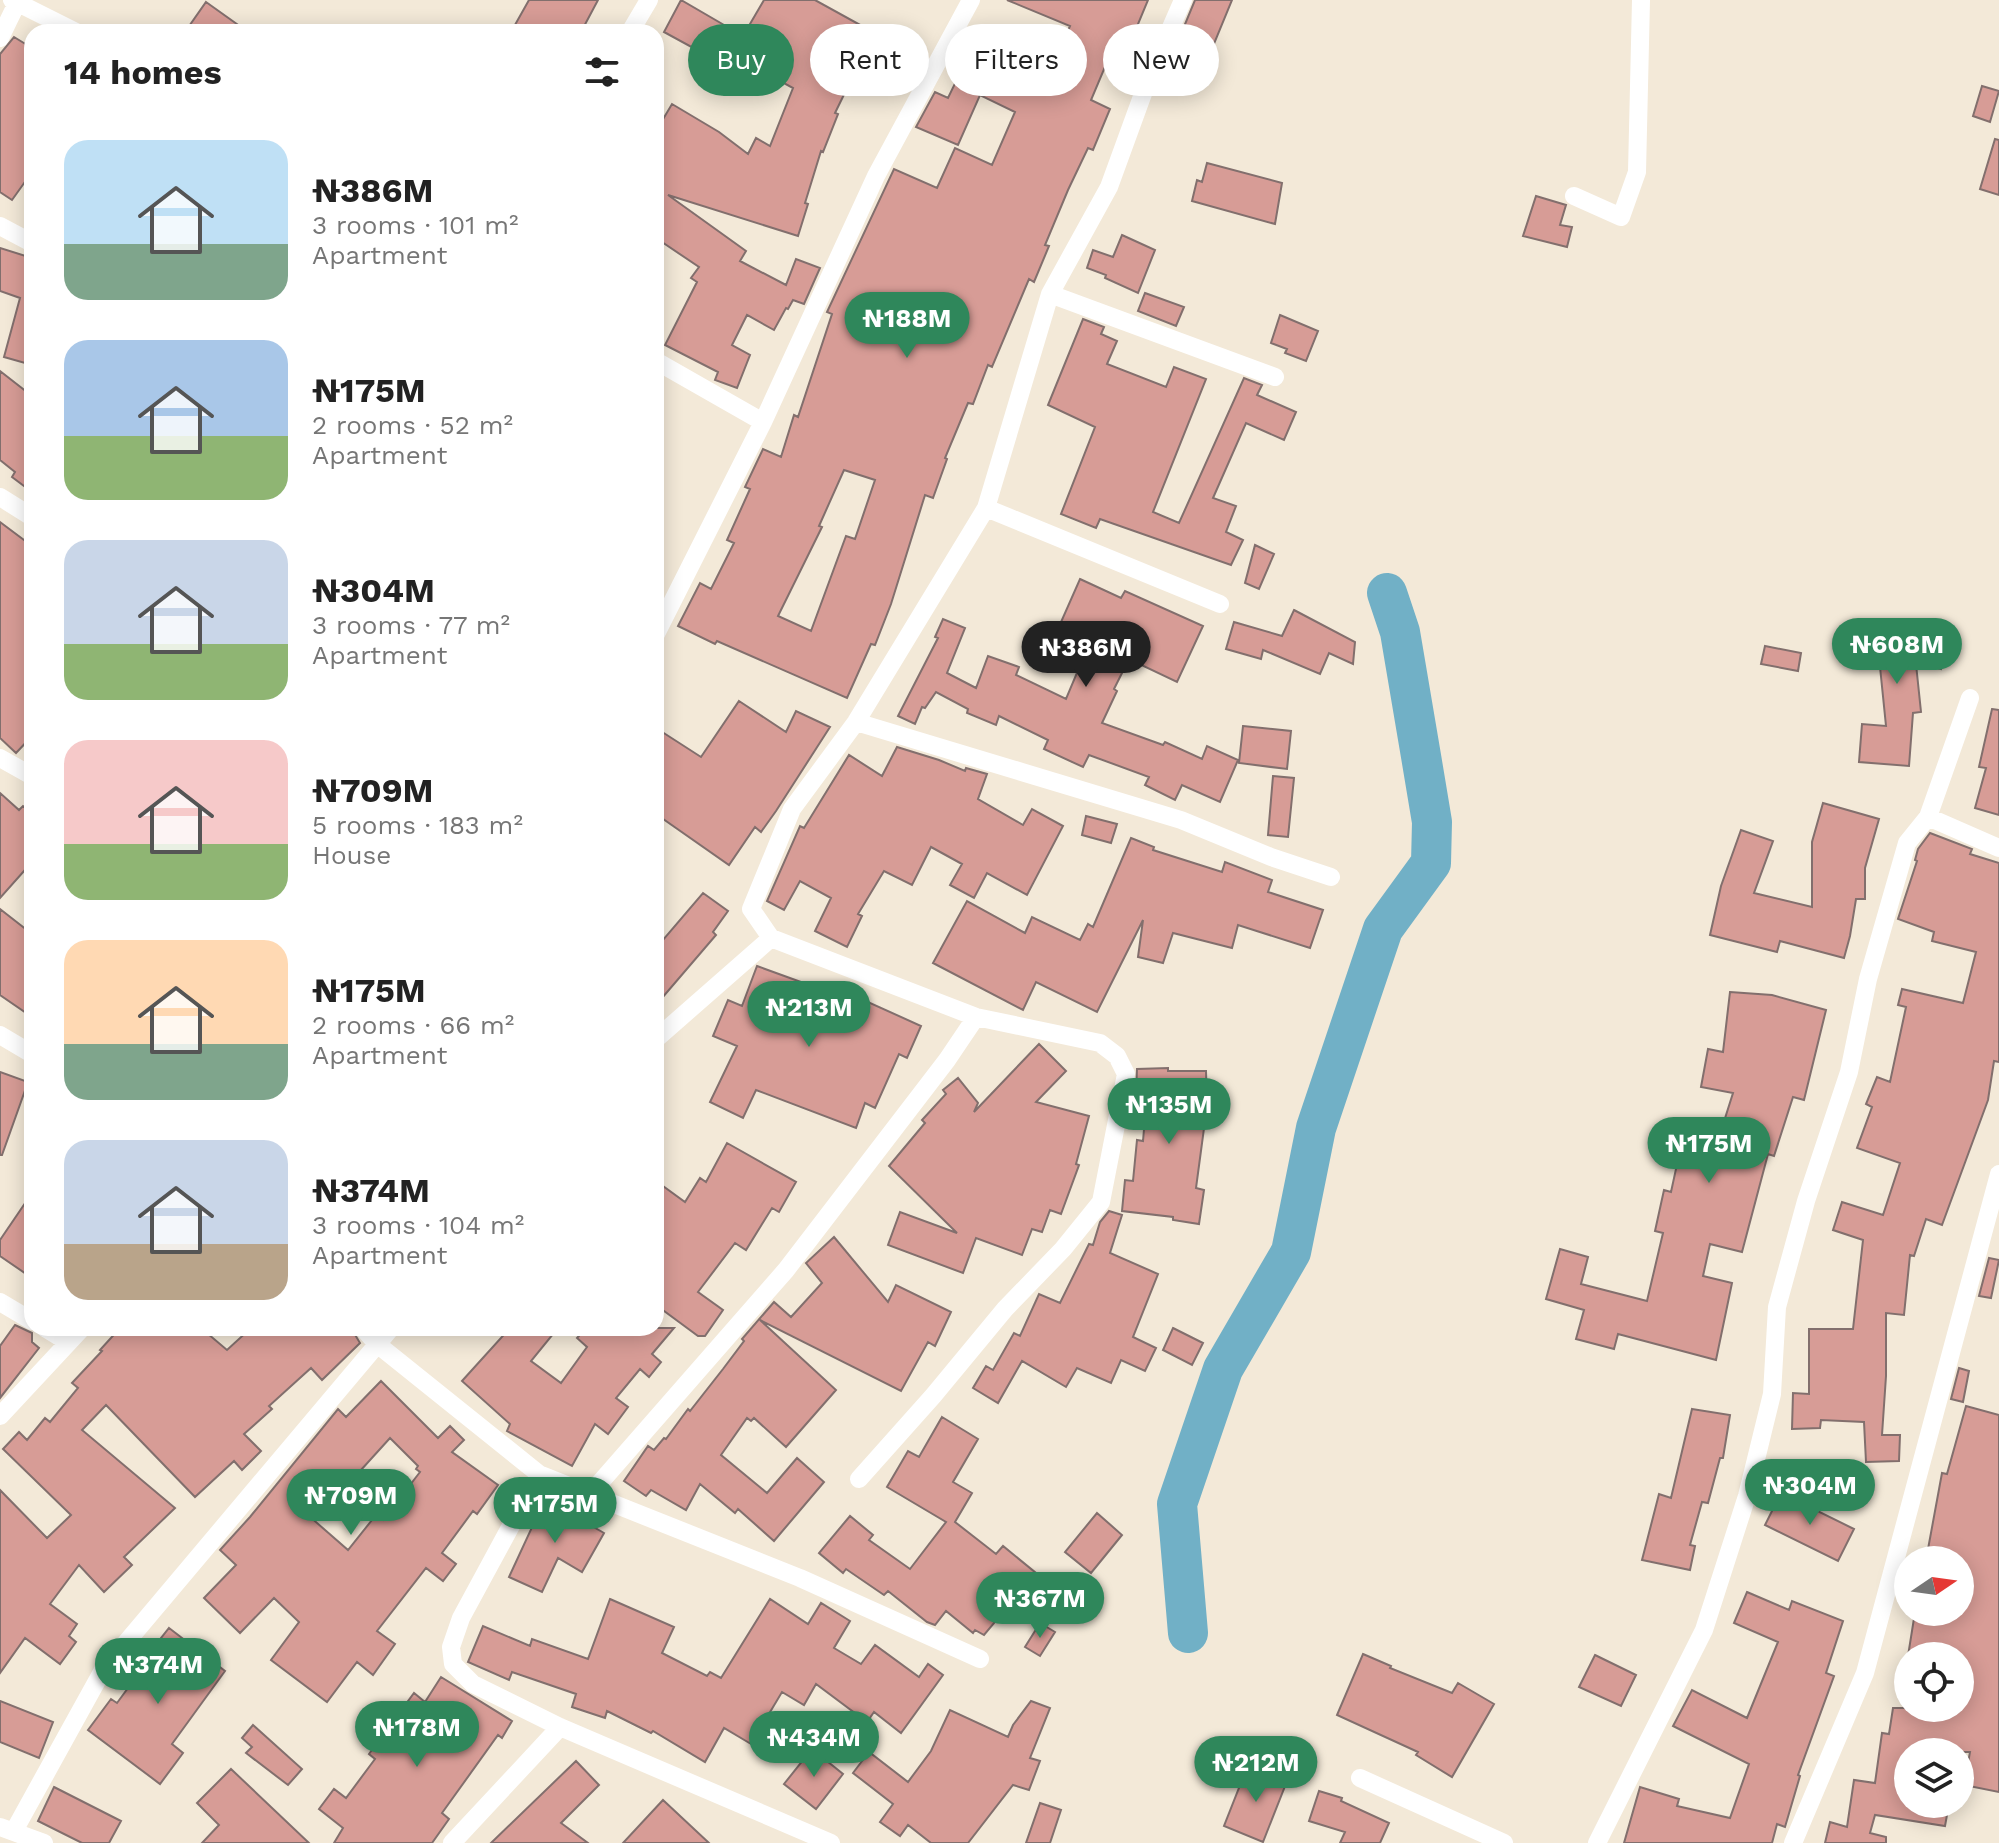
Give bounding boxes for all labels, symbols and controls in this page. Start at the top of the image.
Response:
chip: Buy [688,24,794,96]
chip: Rent [810,24,929,96]
chip: Filters [945,24,1087,96]
chip: New [1103,24,1219,96]
icon: filters [580,50,624,94]
text: 14 homes [64,52,222,92]
text: ₦386M [312,170,433,210]
icon: home [128,172,224,268]
text: 3 rooms · 101 m² [312,210,519,240]
text: Apartment [312,240,448,270]
pin: ₦188M [851,292,963,360]
text: ₦188M [863,303,951,333]
text: ₦175M [312,370,426,410]
icon: home [128,372,224,468]
text: 2 rooms · 52 m² [312,410,513,440]
text: Apartment [312,440,448,470]
text: ₦304M [312,570,435,610]
icon: home [128,572,224,668]
text: 3 rooms · 77 m² [312,610,510,640]
pin: ₦608M [1841,618,1953,686]
pin: ₦386M [1030,621,1142,689]
text: ₦608M [1850,629,1944,659]
text: ₦386M [1040,632,1132,662]
text: Apartment [312,640,448,670]
text: ₦709M [312,770,434,810]
icon: home [128,772,224,868]
text: 5 rooms · 183 m² [312,810,523,840]
text: House [312,840,391,870]
text: ₦175M [312,970,426,1010]
icon: home [128,972,224,1068]
pin: ₦213M [753,981,865,1049]
text: ₦213M [765,992,853,1022]
text: 2 rooms · 66 m² [312,1010,514,1040]
text: Apartment [312,1040,448,1070]
pin: ₦135M [1113,1078,1225,1146]
text: ₦135M [1126,1089,1212,1119]
pin: ₦175M [1653,1117,1765,1185]
text: ₦175M [1666,1128,1752,1158]
text: ₦374M [312,1170,430,1210]
icon: home [128,1172,224,1268]
text: 3 rooms · 104 m² [312,1210,524,1240]
text: Apartment [312,1240,448,1270]
pin: ₦304M [1754,1459,1866,1527]
pin: ₦709M [295,1469,407,1537]
text: ₦304M [1763,1470,1857,1500]
pin: ₦175M [499,1477,611,1545]
text: ₦709M [305,1480,397,1510]
text: ₦175M [512,1488,598,1518]
north arrow [1894,1546,1974,1626]
map controls [1894,1546,1974,1818]
pin: ₦367M [984,1572,1096,1640]
text: ₦367M [994,1583,1086,1613]
pin: ₦374M [102,1638,214,1706]
button: locate [1894,1642,1974,1722]
text: ₦374M [113,1649,203,1679]
pin: ₦178M [361,1701,473,1769]
pin: ₦434M [758,1711,870,1779]
text: ₦178M [373,1712,461,1742]
text: ₦434M [767,1722,861,1752]
pin: ₦212M [1200,1736,1312,1804]
button: layers [1894,1738,1974,1818]
text: ₦212M [1212,1747,1300,1777]

